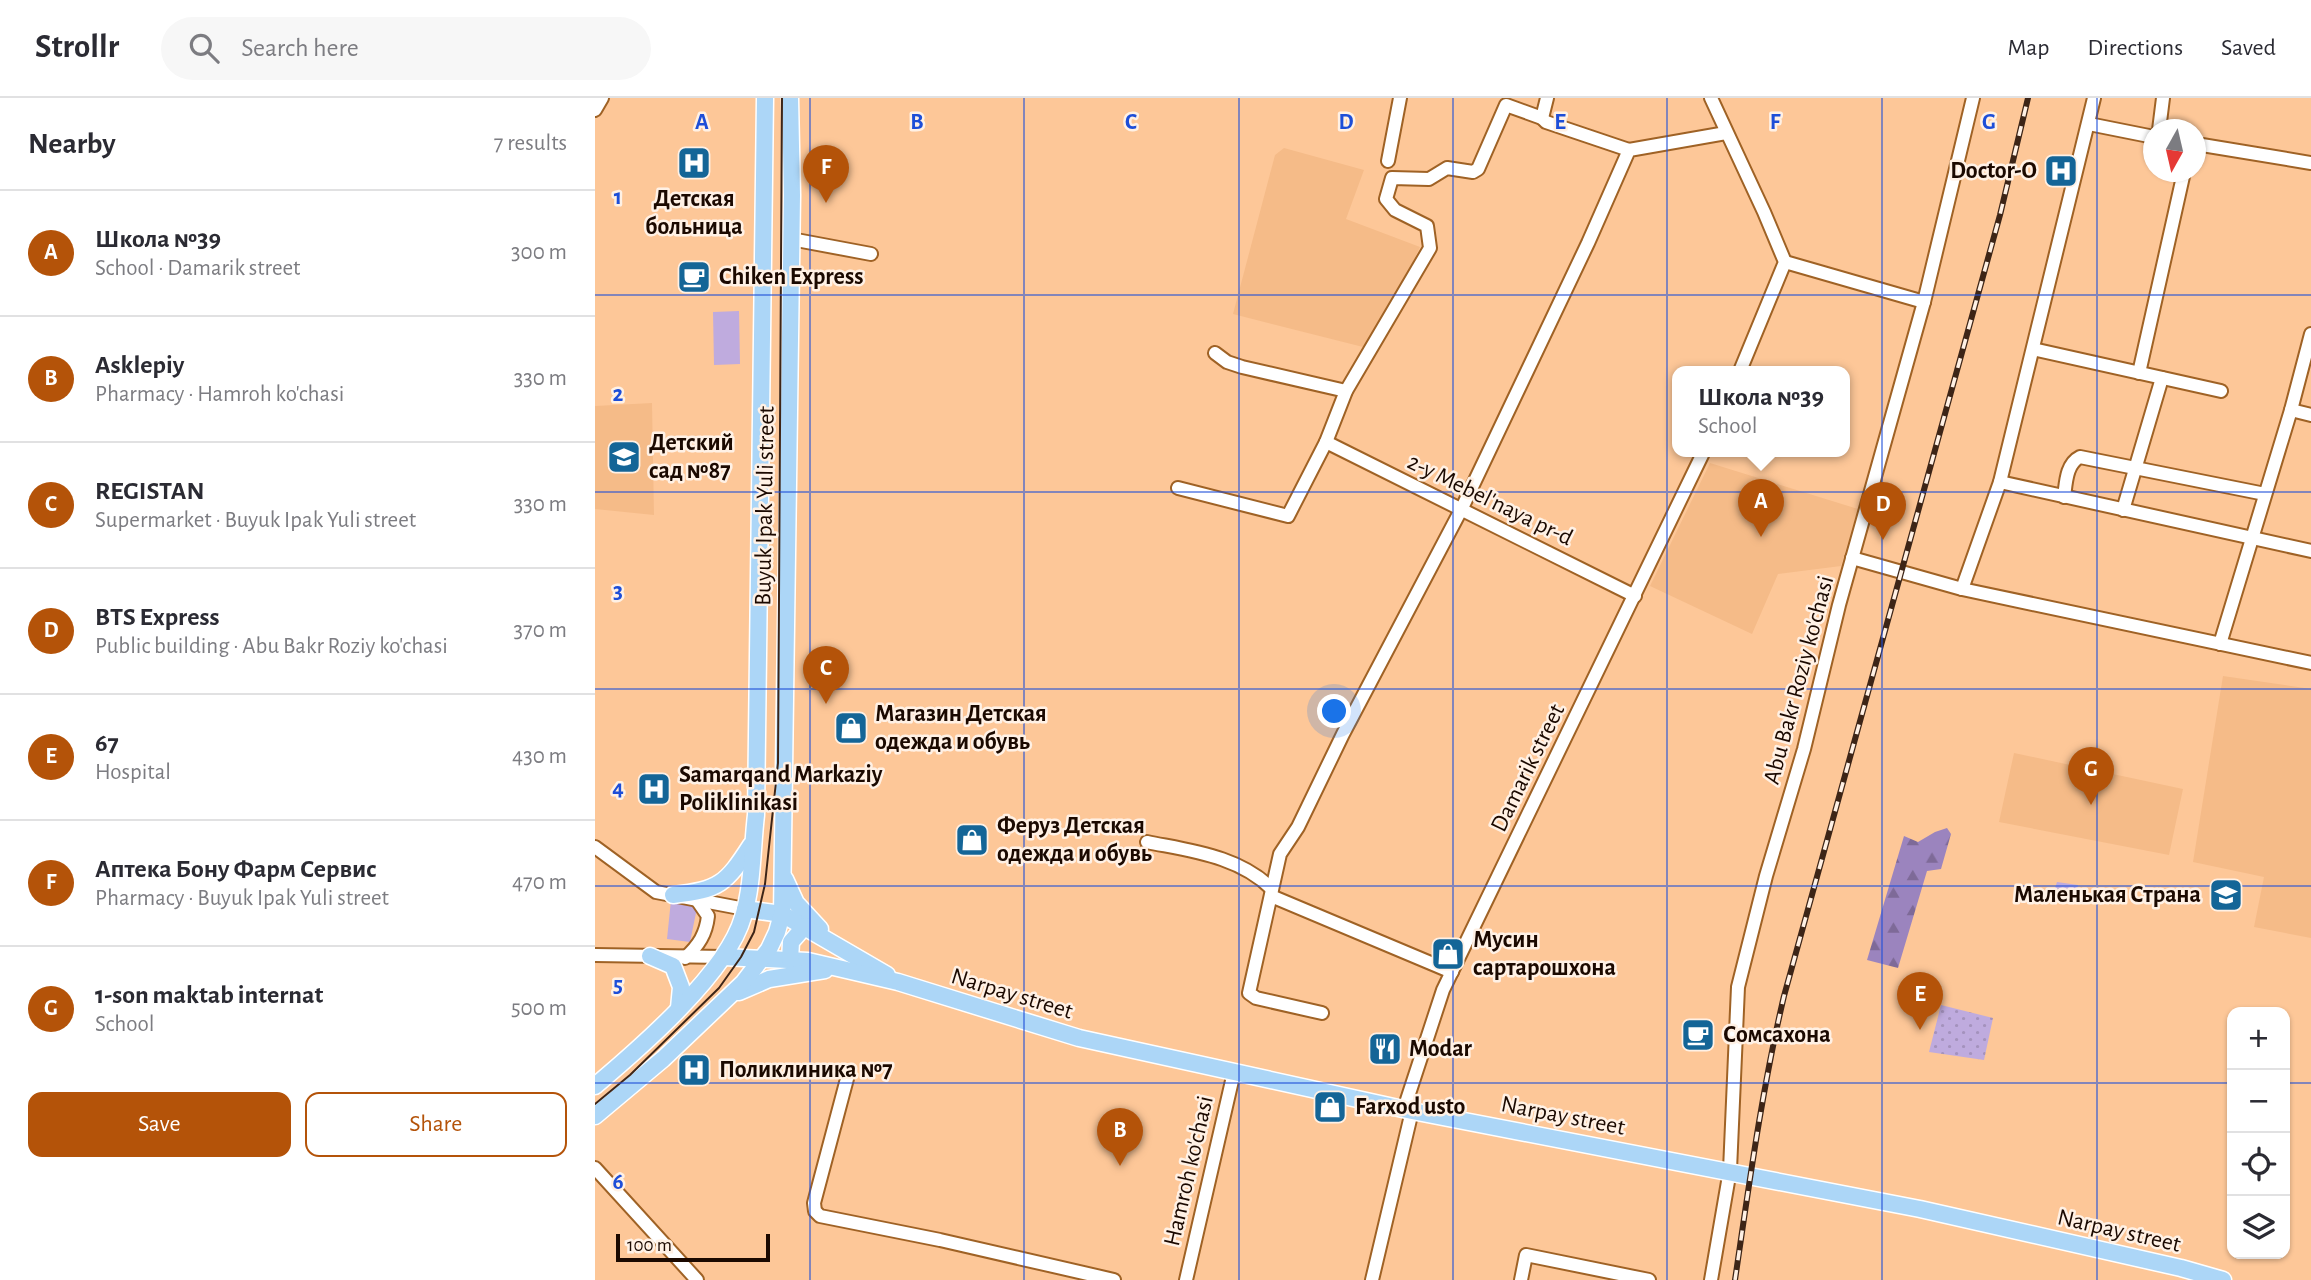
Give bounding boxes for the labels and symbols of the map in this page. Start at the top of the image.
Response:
text: A [695,111,709,134]
text: B [910,111,924,134]
text: C [1125,111,1137,134]
text: D [1338,111,1354,134]
text: E [1554,111,1566,134]
text: F [1770,111,1781,134]
text: G [1982,111,1996,134]
north arrow [2143,119,2206,182]
hospital icon: Детская больница [675,144,713,182]
pin: F [803,145,849,203]
hospital icon: Doctor-O [2042,152,2080,190]
place label: Doctor-O [1950,159,2037,183]
text: 1 [614,186,622,209]
place label: Детская больница [645,187,743,239]
cafe icon: Chiken Express [675,258,713,296]
place label: Chiken Express [719,265,863,289]
text: 2 [613,383,624,406]
street label: Buyuk Ipak Yuli street [751,405,779,606]
place label: Детский сад №87 [649,431,734,483]
school or university icon: Детский сад №87 [605,438,643,476]
street label: 2-y Mebel'naya pr-d [1403,450,1577,550]
pin: A [1738,479,1784,537]
pin: D [1860,482,1906,540]
street label: Abu Bakr Roziy ko'chasi [1760,573,1838,787]
text: 3 [613,580,623,603]
pin: C [803,646,849,704]
your location [1317,694,1351,728]
street label: Damarik street [1487,700,1569,836]
place label: Магазин Детская одежда и обувь [875,702,1047,754]
shop icon: Магазин Детская одежда и обувь [832,709,870,747]
pin: G [2068,747,2114,805]
place label: Samarqand Markaziy Poliklinikasi [679,763,883,815]
hospital icon: Samarqand Markaziy Poliklinikasi [635,770,673,808]
text: 4 [612,777,624,800]
place label: Феруз Детская одежда и обувь [997,814,1152,866]
shop icon: Феруз Детская одежда и обувь [953,821,991,859]
school or university icon: Маленькая Страна [2207,876,2245,914]
place label: Маленькая Страна [2014,883,2201,907]
place label: Мусин сартарошхона [1473,928,1616,980]
shop icon: Мусин сартарошхона [1429,935,1467,973]
street label: Narpay street [948,964,1076,1024]
pin: E [1897,972,1943,1030]
text: 5 [613,974,623,997]
cafe icon: Сомсахона [1679,1016,1717,1054]
place label: Сомсахона [1723,1023,1831,1047]
restaurant icon: Modar [1366,1030,1404,1068]
place label: Modar [1409,1037,1473,1061]
hospital icon: Поликлиника №7 [675,1051,713,1089]
place label: Поликлиника №7 [719,1058,893,1082]
shop icon: Farxod usto [1311,1088,1349,1126]
street label: Narpay street [1499,1092,1627,1140]
street label: Hamroh ko'chasi [1160,1094,1218,1248]
place label: Farxod usto [1355,1095,1466,1119]
pin: B [1097,1108,1143,1166]
text: 6 [612,1171,624,1194]
street label: Narpay street [2055,1205,2183,1257]
scale bar [616,1231,770,1263]

